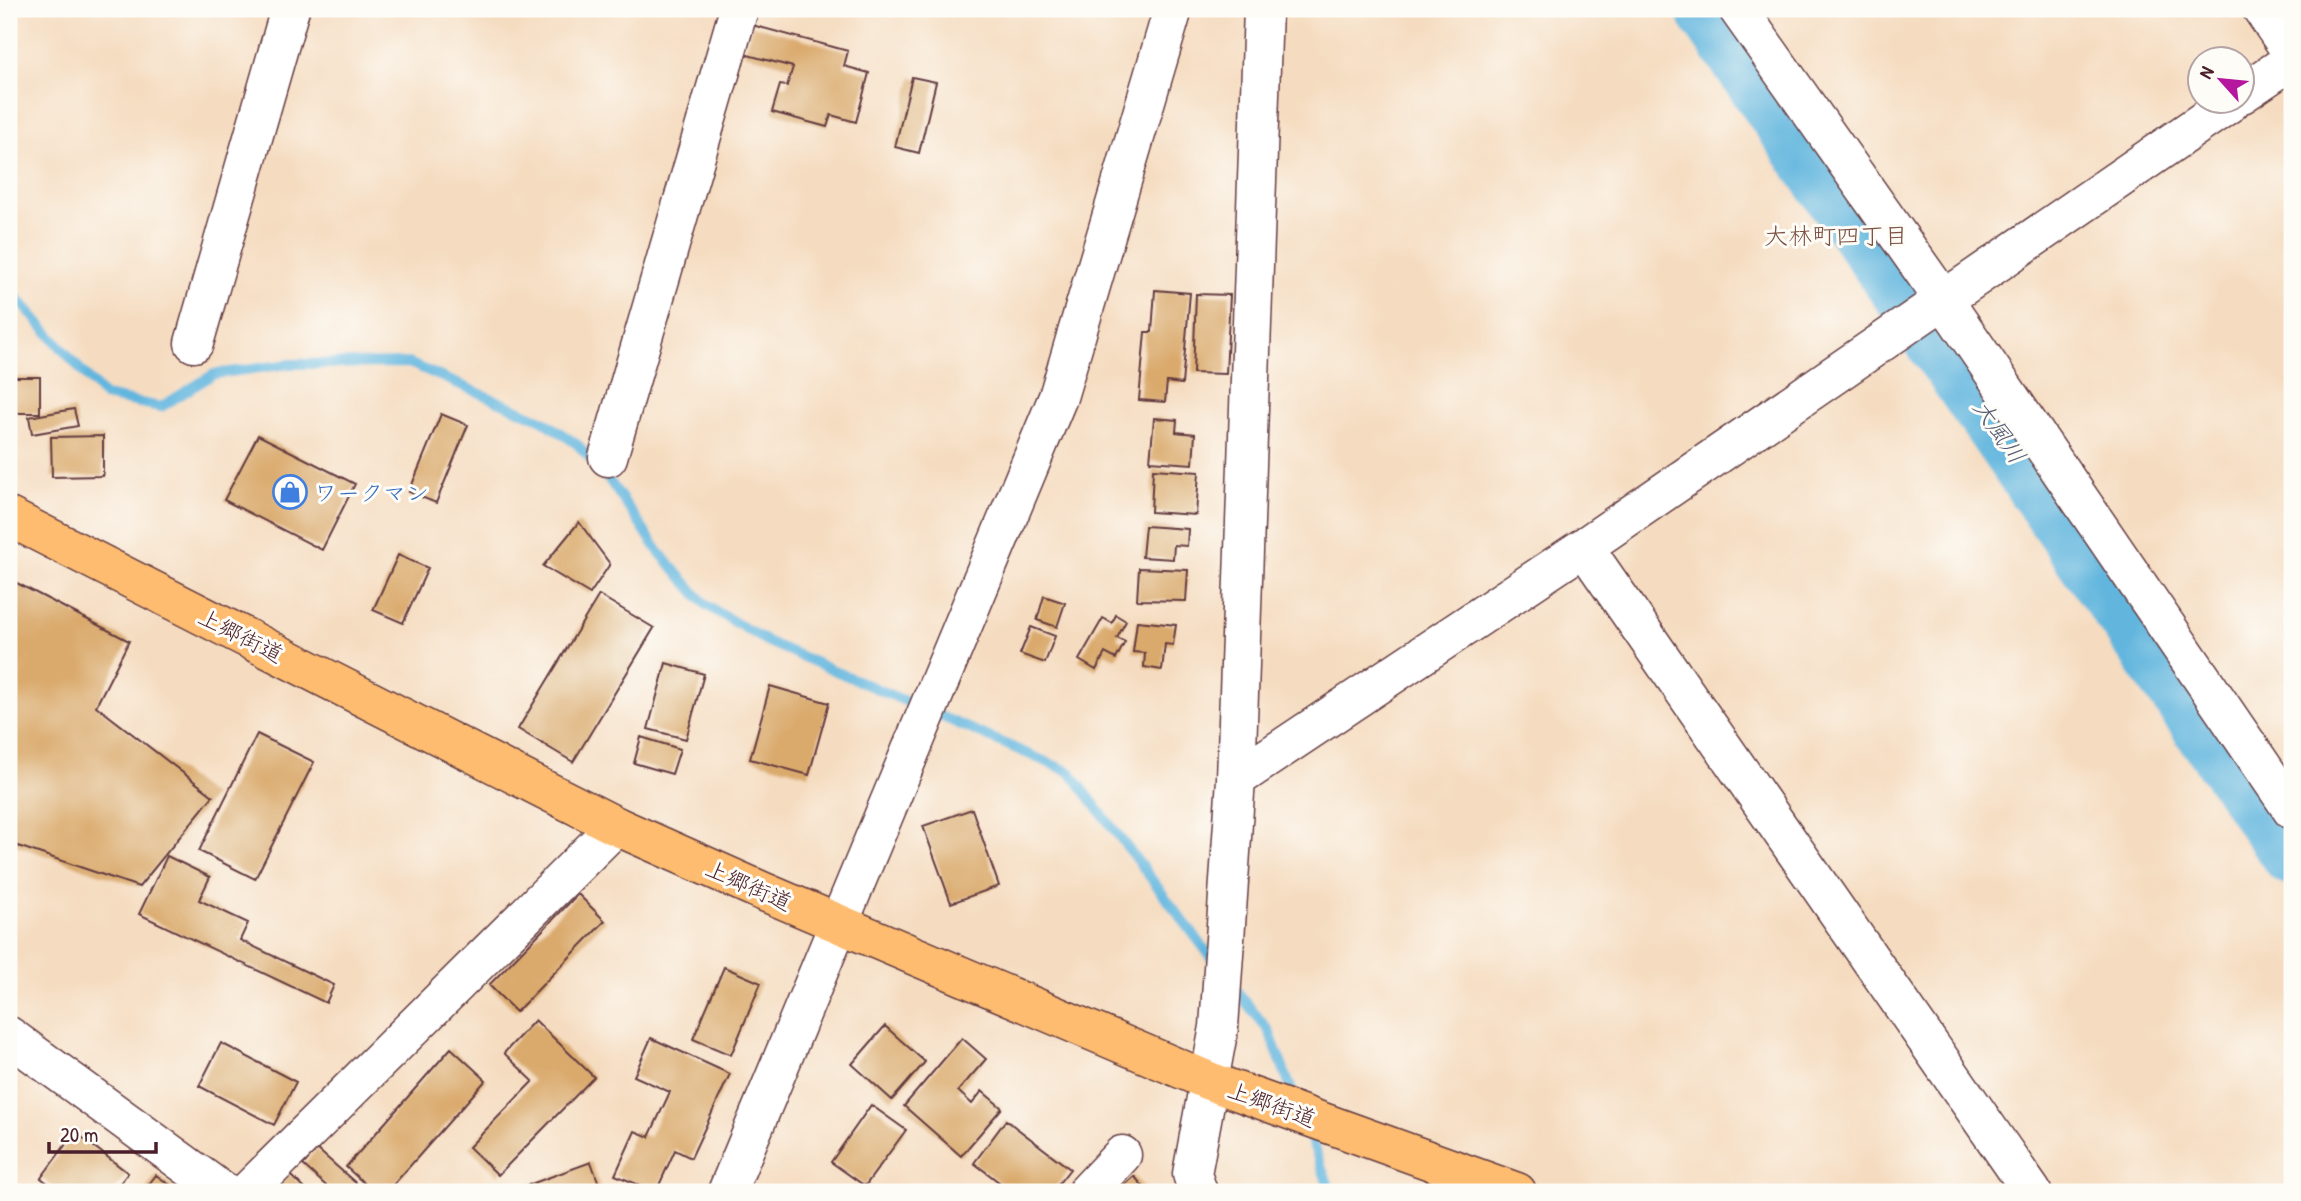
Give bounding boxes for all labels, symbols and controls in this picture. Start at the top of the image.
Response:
north arrow [2186,46,2256,116]
text: N [2192,62,2220,83]
district label: 大林町四丁目 [1764,219,1908,251]
water label: 大風川 [1966,392,2034,470]
shop icon: ワークマン [271,473,309,511]
place label: ワークマン [314,477,429,508]
street label: 上郷街道 [193,600,289,670]
street label: 上郷街道 [701,852,797,918]
street label: 上郷街道 [1223,1074,1321,1134]
scale bar [49,1110,156,1154]
text: 20 m [60,1120,98,1149]

